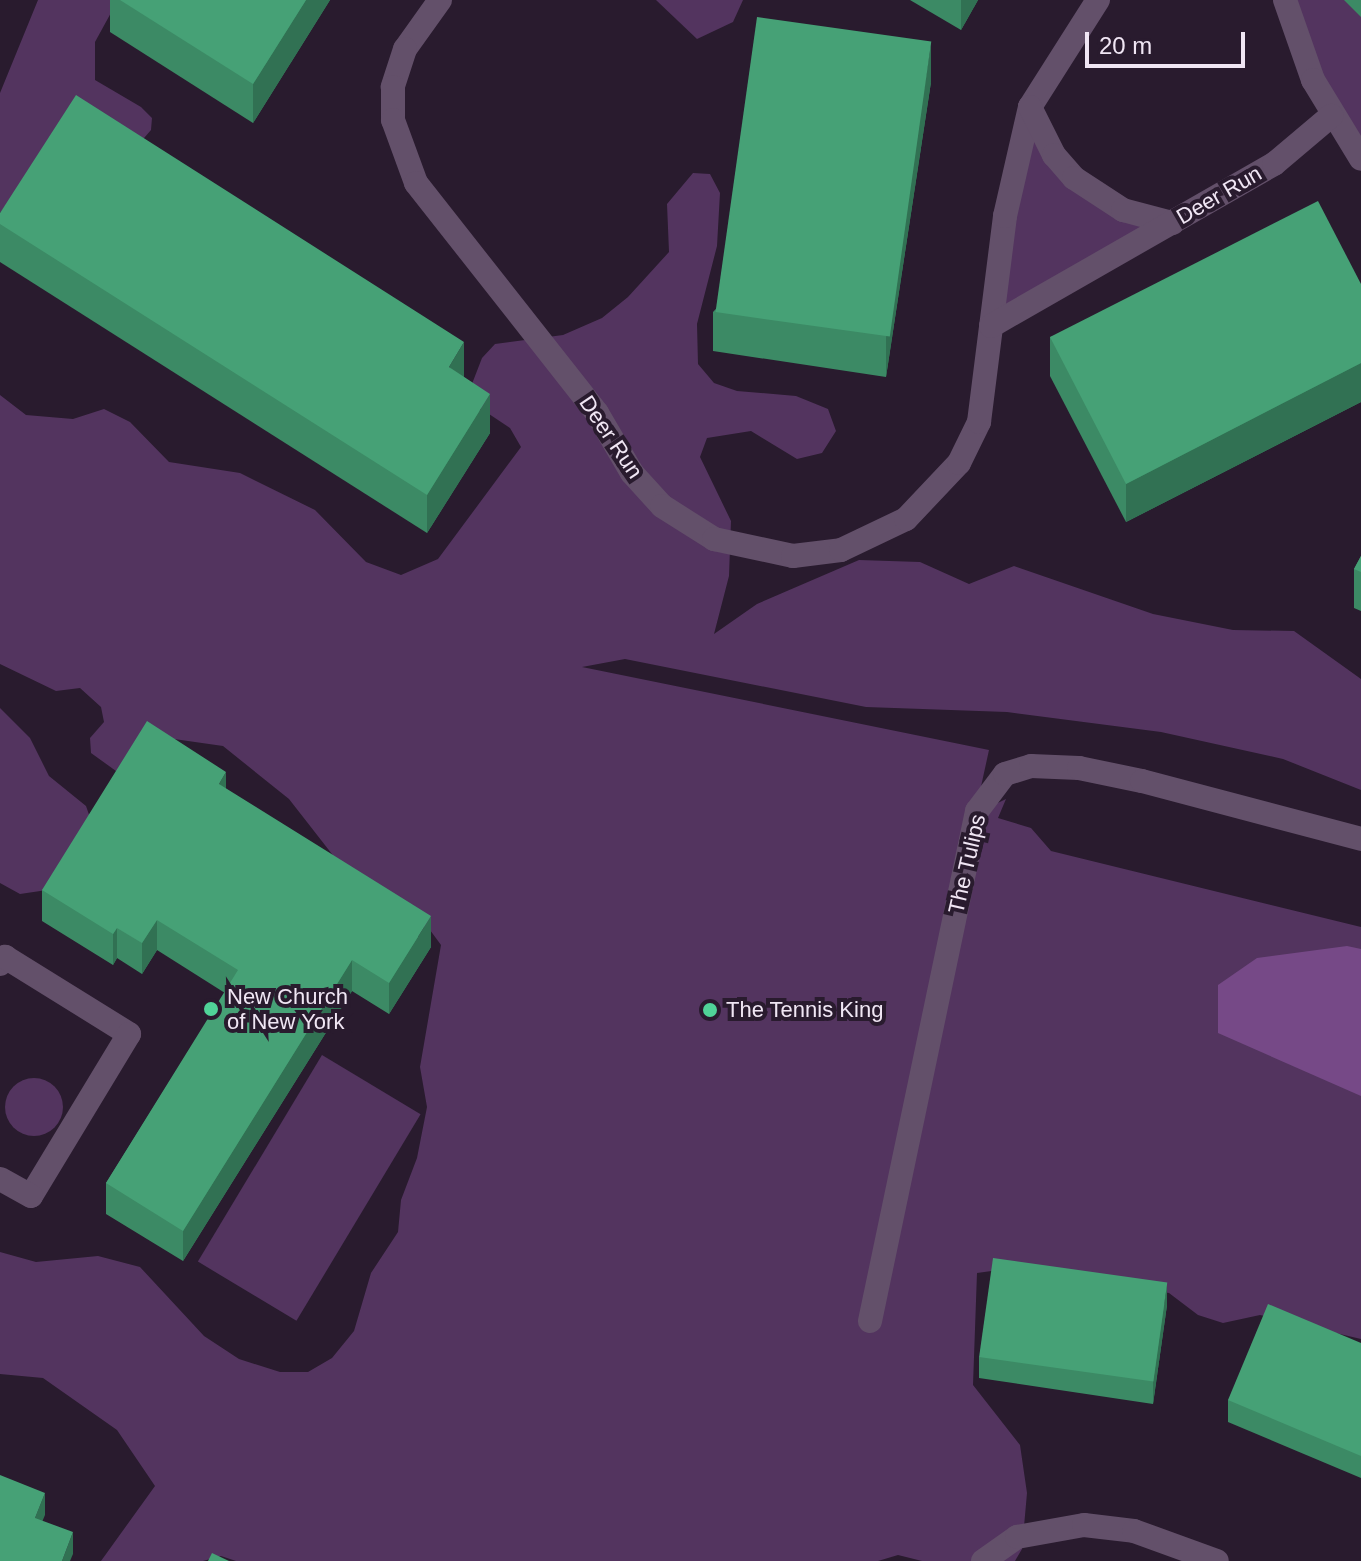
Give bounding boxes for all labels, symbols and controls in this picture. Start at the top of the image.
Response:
scale bar [1089,16,1249,66]
text: 20 m [1099,32,1152,59]
street label: Deer Run [1172,160,1266,230]
street label: Deer Run [574,391,648,483]
street label: The Tulips [943,811,991,917]
place label: New Church of New York [227,983,348,1034]
place label: The Tennis King [726,997,884,1023]
marker: New Church of New York [202,1000,220,1018]
marker: The Tennis King [701,1001,719,1019]

